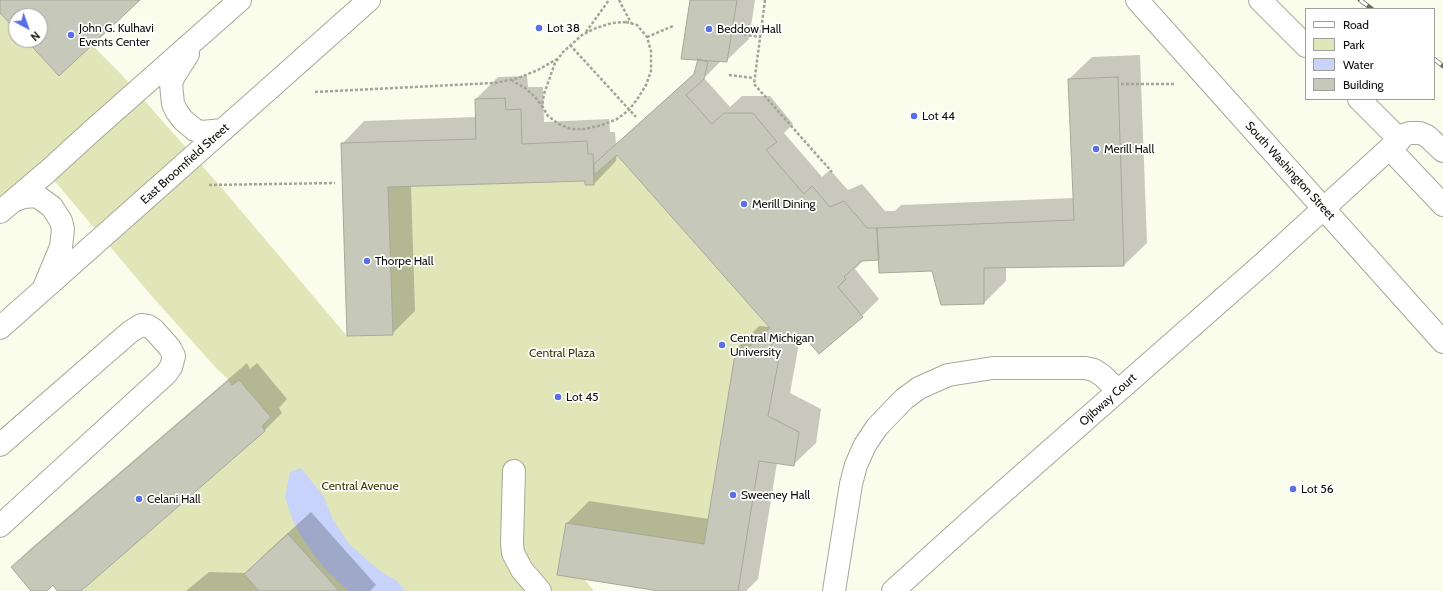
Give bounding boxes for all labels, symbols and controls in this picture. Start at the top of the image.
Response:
north arrow [8,8,48,48]
legend [1305,8,1435,100]
text: Road [1343,17,1369,32]
place label: John G. Kulhavi Events Center [79,21,154,49]
place label: Lot 38 [547,21,580,35]
place label: Beddow Hall [717,22,781,36]
marker: Lot 38 [534,23,544,33]
marker: Beddow Hall [704,24,714,34]
text: N [28,28,43,44]
marker: John G. Kulhavi Events Center [66,30,76,40]
text: Park [1343,37,1365,52]
text: Water [1343,57,1373,72]
text: Building [1343,77,1384,92]
place label: Lot 44 [922,109,955,123]
marker: Lot 44 [909,111,919,121]
street label: South Washington Street [1242,119,1338,223]
street label: East Broomfield Street [138,120,232,208]
place label: Merill Hall [1104,142,1154,156]
marker: Merill Hall [1091,144,1101,154]
place label: Merill Dining [752,197,816,211]
marker: Merill Dining [739,199,749,209]
place label: Thorpe Hall [375,254,434,268]
marker: Thorpe Hall [362,256,372,266]
place label: Central Michigan University [730,331,814,359]
marker: Central Michigan University [717,340,727,350]
park label: Central Plaza [529,346,595,360]
street label: Ojibway Court [1077,371,1139,429]
place label: Lot 45 [566,390,599,404]
marker: Lot 45 [553,392,563,402]
park label: Central Avenue [321,479,399,493]
place label: Lot 56 [1301,482,1333,496]
marker: Lot 56 [1288,484,1298,494]
place label: Sweeney Hall [741,488,810,502]
marker: Sweeney Hall [728,490,738,500]
place label: Celani Hall [147,492,201,506]
marker: Celani Hall [134,494,144,504]

